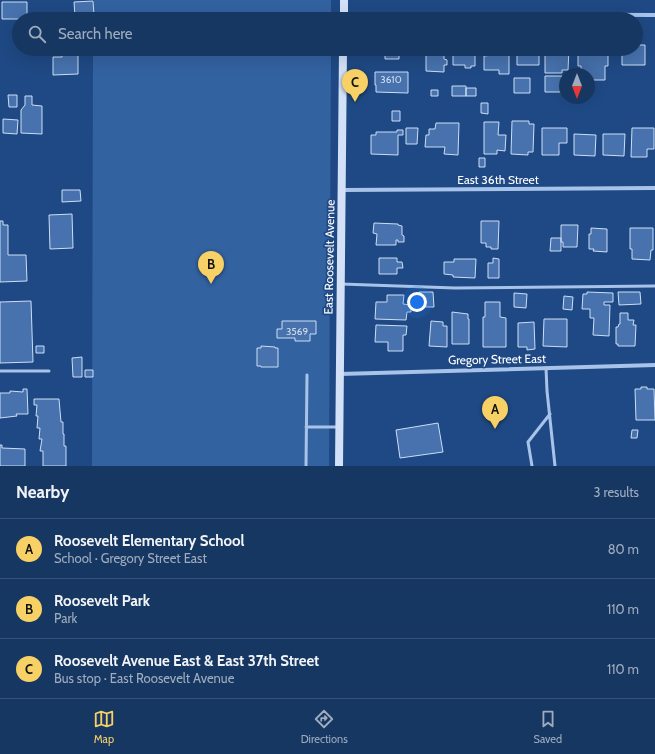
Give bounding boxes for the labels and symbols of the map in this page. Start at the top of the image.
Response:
north arrow [559,68,595,104]
pin: C [342,69,368,102]
house number: 3610 [380,73,402,86]
street label: East 36th Street [457,172,539,187]
street label: East Roosevelt Avenue [320,199,338,315]
pin: B [198,251,224,284]
your location [407,292,427,312]
house number: 3569 [286,325,308,338]
street label: Gregory Street East [448,351,546,367]
pin: A [482,396,508,429]

